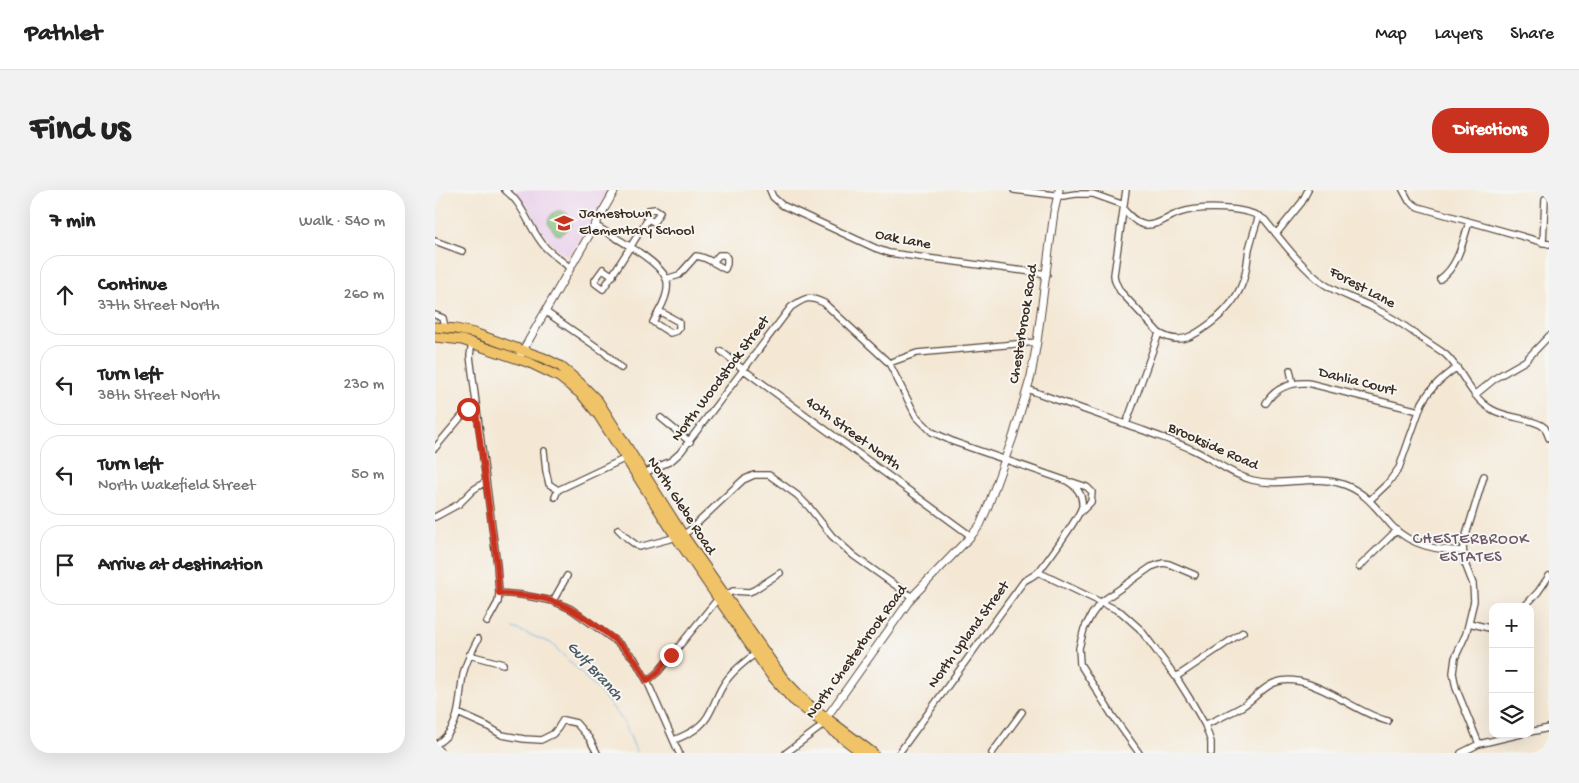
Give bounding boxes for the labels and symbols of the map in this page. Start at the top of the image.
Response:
place label: Jamestown Elementary School [579,205,695,240]
school or university icon: Jamestown Elementary School [553,212,575,234]
street label: Oak Lane [874,226,933,254]
street label: Chesterbrook Road [1006,262,1042,385]
street label: Forest Lane [1325,263,1398,313]
street label: North Woodstock Street [668,311,775,445]
street label: Dahlia Court [1316,363,1399,401]
street label: 40th Street North [802,393,904,475]
route start [457,398,480,421]
street label: Brookside Road [1164,419,1262,475]
street label: North Glebe Road [643,454,720,559]
district label: CHESTERBROOK ESTATES [1413,531,1530,568]
street label: North Upland Street [924,577,1015,692]
street label: North Chesterbrook Road [802,581,912,722]
water label: Gulf Branch [562,638,627,706]
route end [660,644,683,667]

